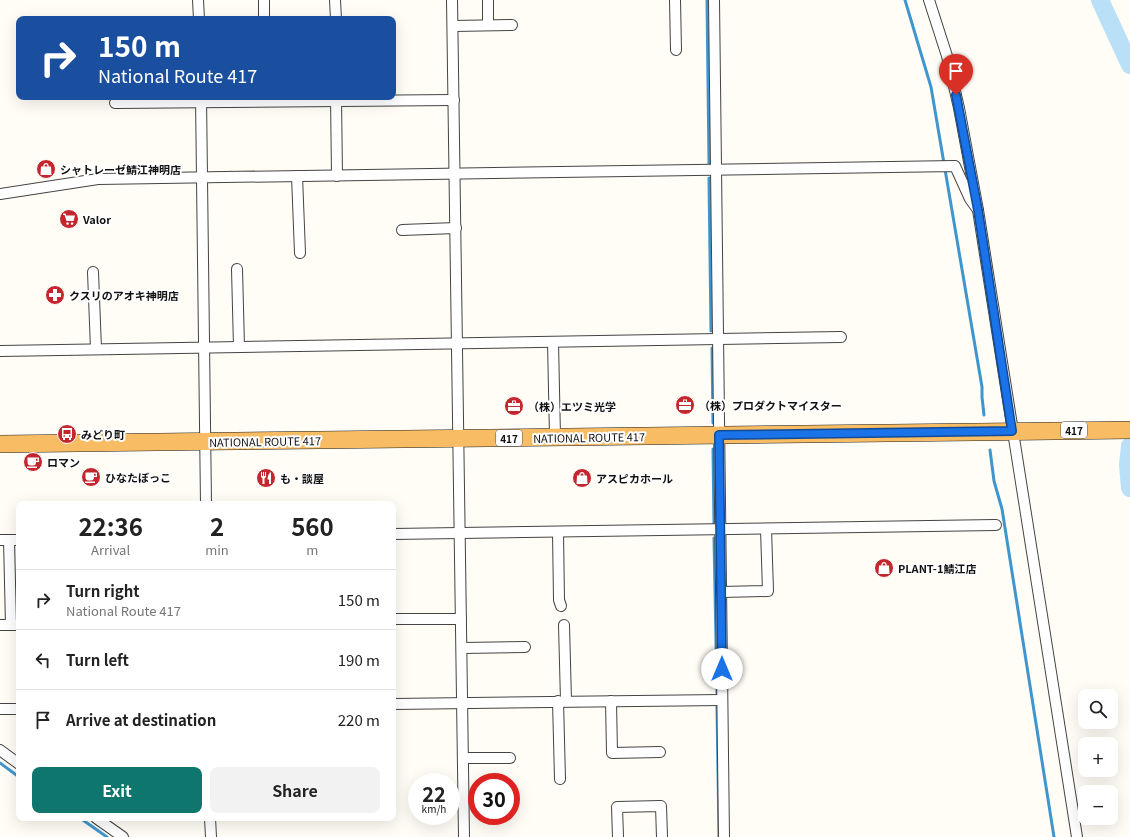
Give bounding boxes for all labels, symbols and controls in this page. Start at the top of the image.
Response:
text: 150 m [98,25,181,65]
icon: right [32,32,84,84]
pin [939,54,973,95]
icon: arrive [945,60,967,82]
text: National Route 417 [98,62,257,88]
shop icon: シャトレーゼ鯖江神明店 [35,158,57,180]
place label: シャトレーゼ鯖江神明店 [60,161,181,177]
supermarket icon: Valor [58,208,80,230]
place label: Valor [82,211,111,227]
pharmacy icon: クスリのアオキ神明店 [44,284,66,306]
place label: クスリのアオキ神明店 [69,287,179,303]
office icon: （株）プロダクトマイスター [674,394,696,416]
office icon: （株）エツミ光学 [503,395,525,417]
place label: （株）プロダクトマイスター [699,397,842,413]
place label: （株）エツミ光学 [528,398,616,414]
road number: 417 [1061,422,1087,438]
bus stop icon: みどり町 [56,423,78,445]
place label: みどり町 [81,426,125,442]
street label: NATIONAL ROUTE 417 [533,428,645,446]
road number: 417 [496,430,522,446]
street label: NATIONAL ROUTE 417 [209,432,321,450]
cafe icon: ロマン [22,451,44,473]
place label: ロマン [47,454,80,470]
cafe icon: ひなたぼっこ [80,466,102,488]
restaurant icon: も・談屋 [255,467,277,489]
shop icon: アスピカホール [571,467,593,489]
place label: ひなたぼっこ [105,469,171,485]
place label: も・談屋 [280,470,324,486]
place label: アスピカホール [596,470,673,486]
text: 22:36 [78,508,143,543]
text: 2 [210,508,224,543]
text: 560 [291,508,334,543]
text: Arrival [91,540,130,559]
text: min [205,540,229,559]
text: m [306,540,318,559]
shop icon: PLANT-1鯖江店 [873,557,895,579]
place label: PLANT-1鯖江店 [898,560,976,576]
text: Turn right [66,580,140,601]
icon: right [32,589,54,611]
text: 150 m [338,589,380,610]
text: National Route 417 [66,601,181,620]
position arrow [701,648,743,690]
icon: left [32,649,54,671]
text: Turn left [66,649,129,670]
text: 190 m [338,649,380,670]
map controls [1078,689,1118,825]
button: search [1078,689,1118,729]
icon: arrive [32,709,54,731]
text: Arrive at destination [66,709,216,730]
text: 220 m [338,709,380,730]
button: + [1078,737,1118,777]
button: Exit [32,767,202,813]
button: Share [210,767,380,813]
speed limit sign: 30 [468,773,520,825]
text: 22 [422,779,446,808]
button: − [1078,785,1118,825]
text: km/h [422,801,446,816]

